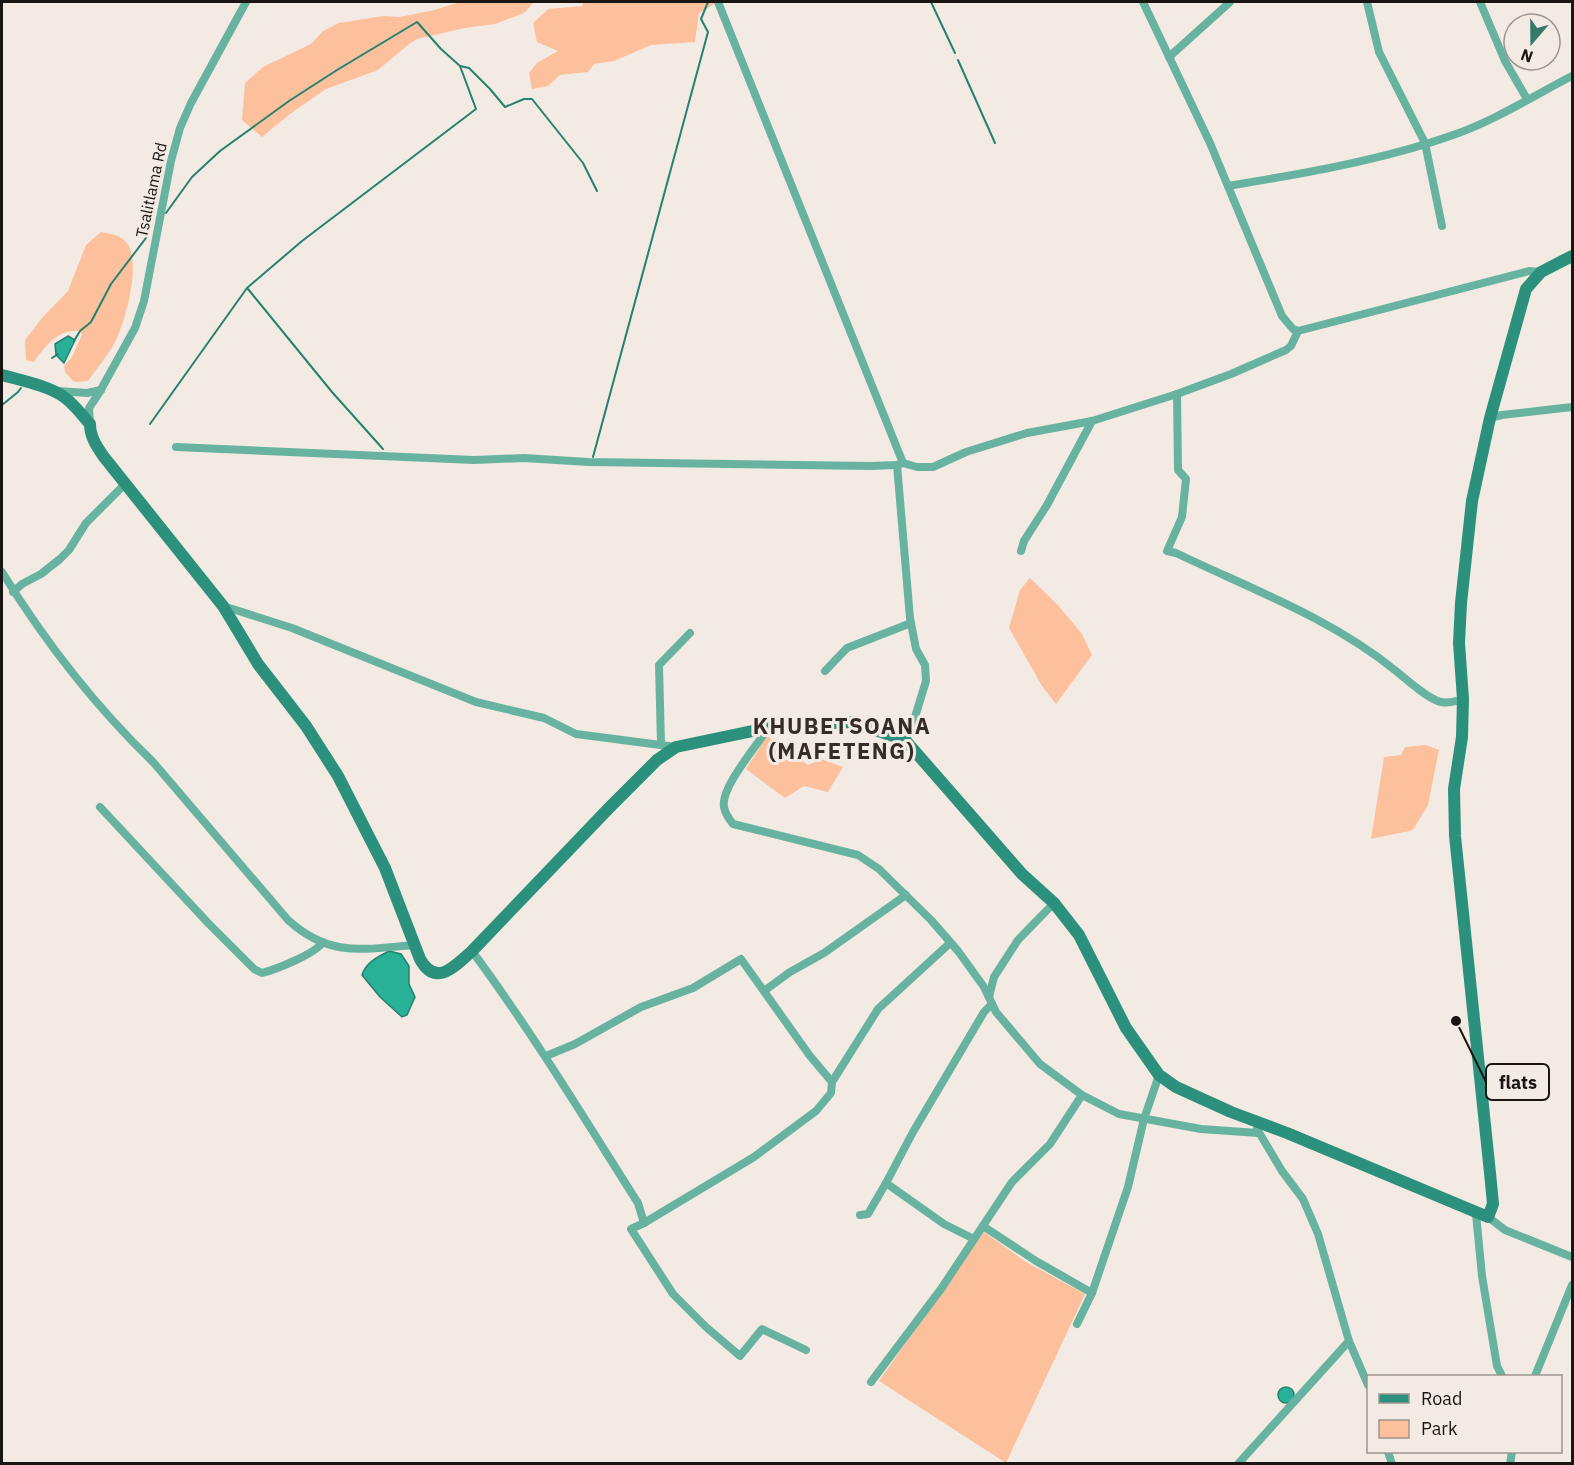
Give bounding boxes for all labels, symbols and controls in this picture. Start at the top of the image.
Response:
north arrow [1502,12,1562,72]
text: N [1518,45,1536,67]
street label: Tsalitlama Rd [131,141,171,239]
district label: KHUBETSOANA (MAFETENG) [753,711,931,765]
callout: flats [1486,1064,1549,1100]
text: flats [1499,1071,1537,1094]
legend [1367,1375,1562,1453]
text: Road [1421,1387,1462,1410]
text: Park [1421,1417,1458,1440]

